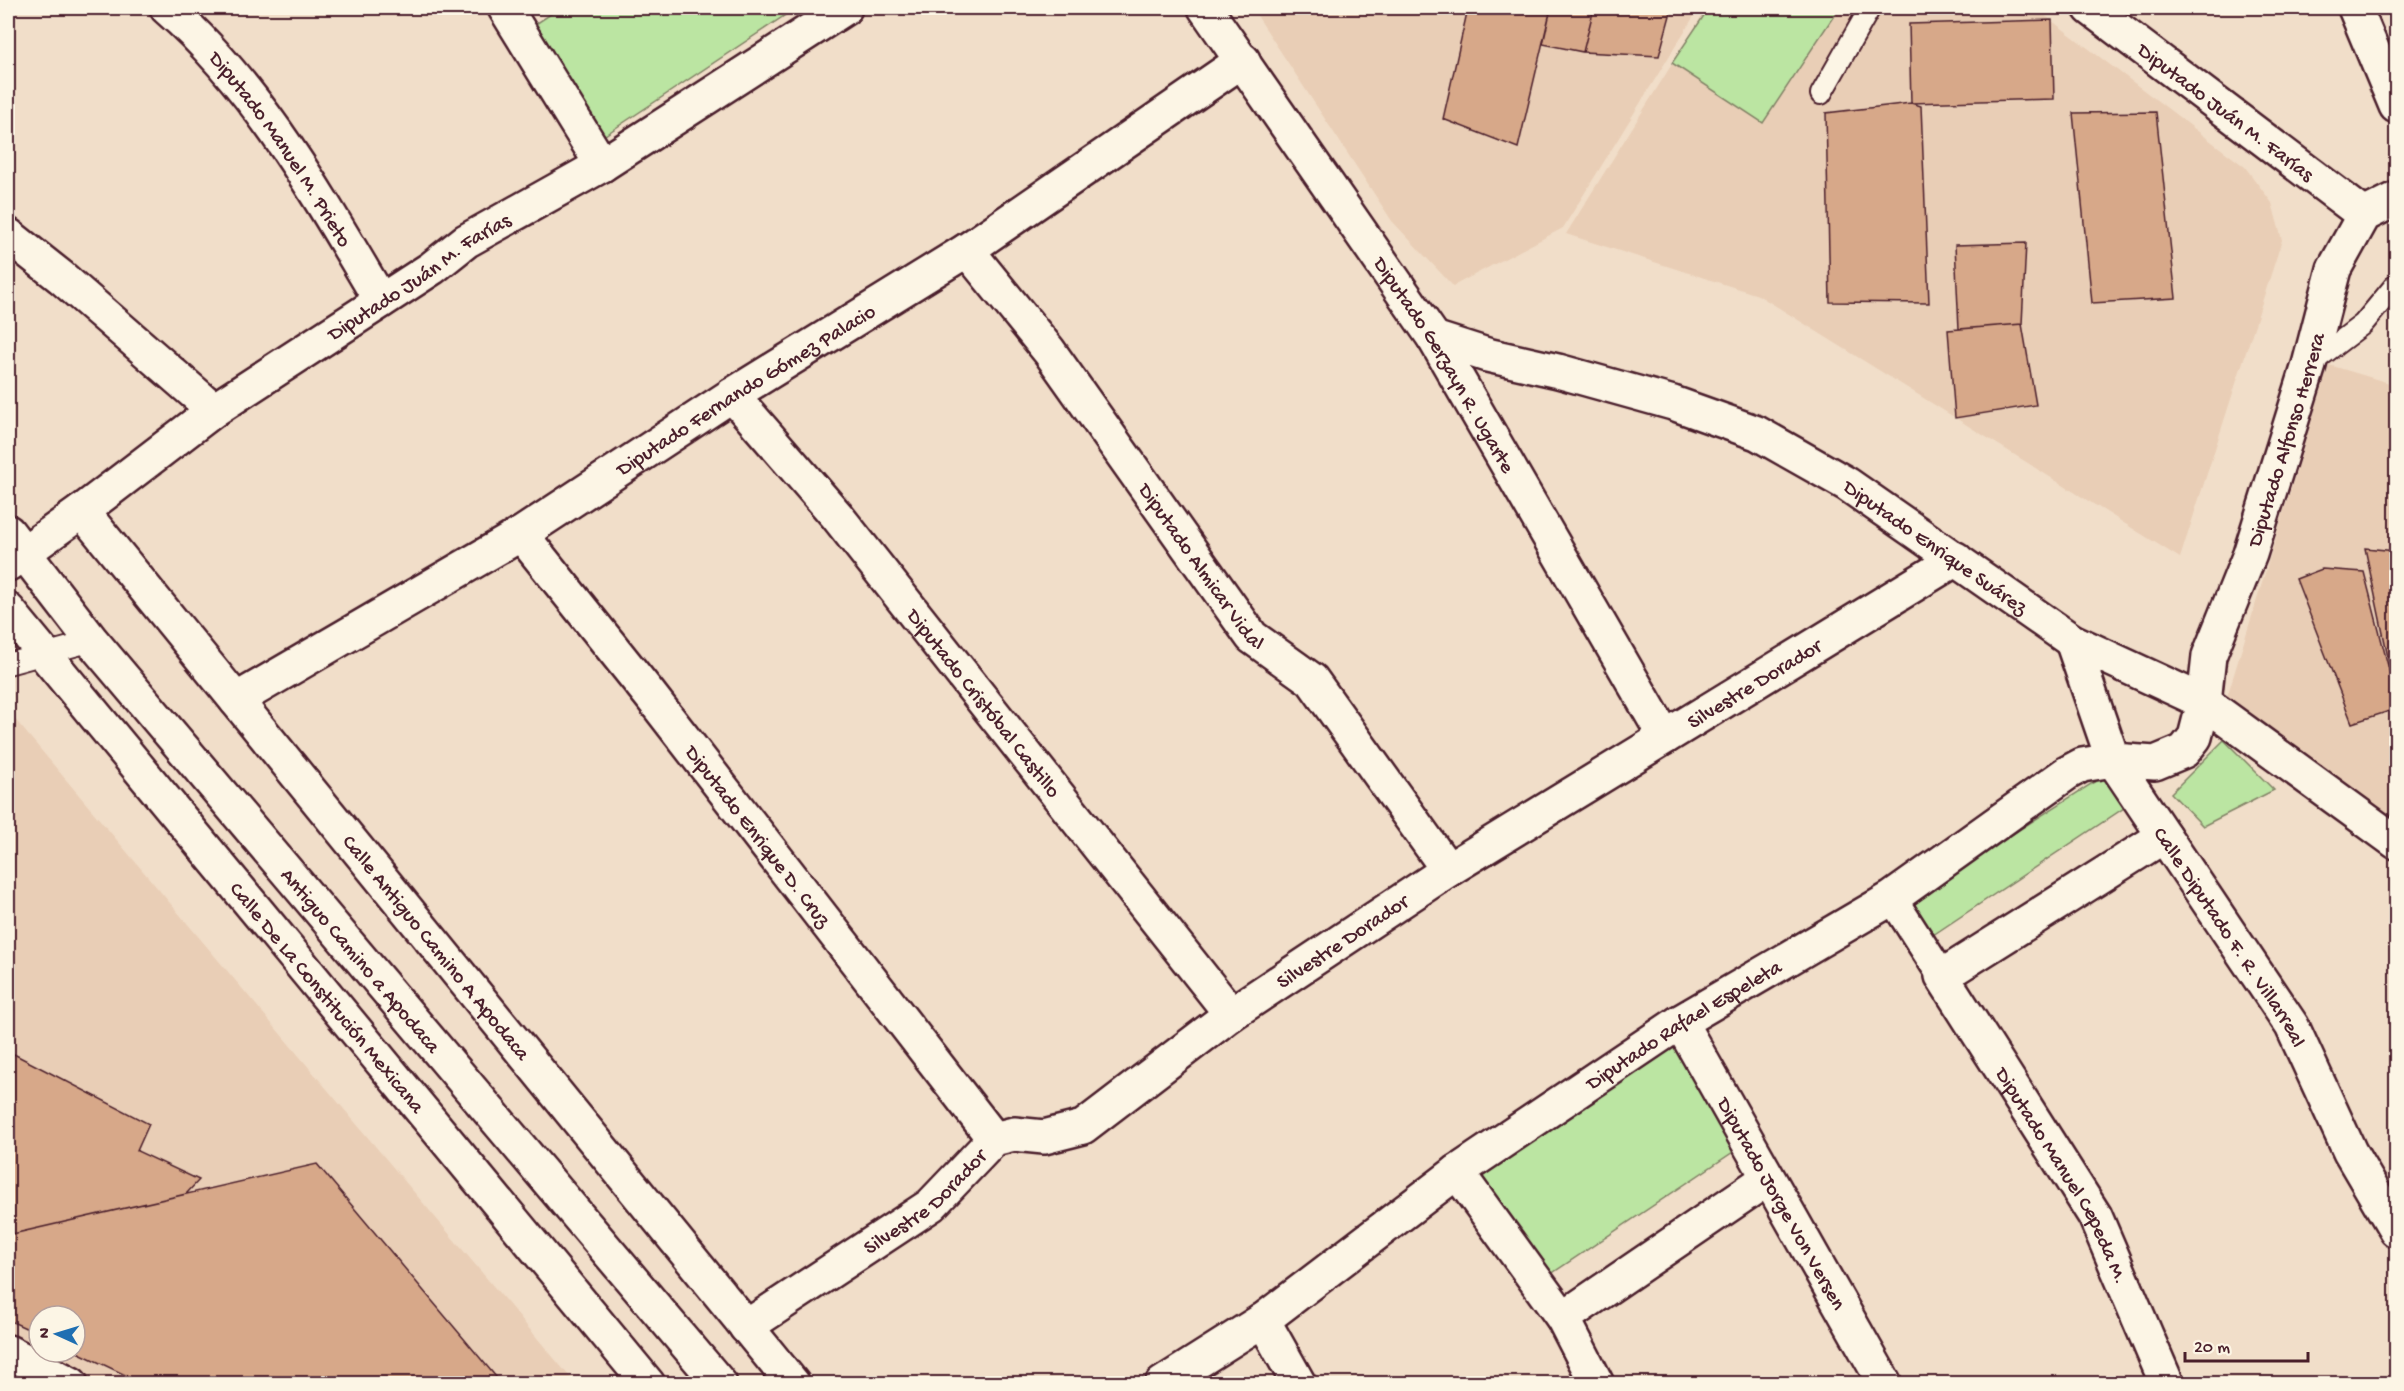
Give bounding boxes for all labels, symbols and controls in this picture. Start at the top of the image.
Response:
street label: Diputado Juán M. Farías [2130,38,2318,189]
street label: Diputado Manuel M. Prieto [200,46,355,253]
street label: Diputado Juán M. Farías [323,209,517,349]
street label: Diputado Gerzayn R. Ugarte [1365,252,1519,480]
street label: Diputado Fernando Gómez Palacio [611,300,881,485]
street label: Diputado Alfonso Herrera [2243,329,2333,552]
street label: Diputado Enrique Suárez [1835,475,2032,622]
street label: Diputado Almicar Vidal [1130,478,1268,658]
street label: Diputado Cristóbal Castillo [898,604,1064,804]
street label: Silvestre Dorador [1684,634,1829,736]
street label: Diputado Enrique D. Cruz [677,740,835,934]
street label: Calle Diputado F. R. Villarreal [2146,823,2309,1052]
street label: Calle Antiguo Camino A Apodaca [335,831,534,1068]
street label: Antiguo Camino a Apodaca [273,864,445,1061]
street label: Calle De La Constitución Mexicana [222,878,429,1121]
street label: Silvestre Dorador [1273,890,1416,996]
street label: Diputado Rafael Espeleta [1581,956,1788,1099]
street label: Diputado Manuel Cepeda M. [1987,1062,2132,1289]
street label: Diputado Jorge Von Versen [1708,1092,1850,1315]
street label: Silvestre Dorador [860,1144,995,1262]
north arrow [27,1304,87,1364]
scale bar [2185,1325,2308,1363]
text: N [36,1327,55,1339]
text: 20 m [2194,1338,2230,1359]

